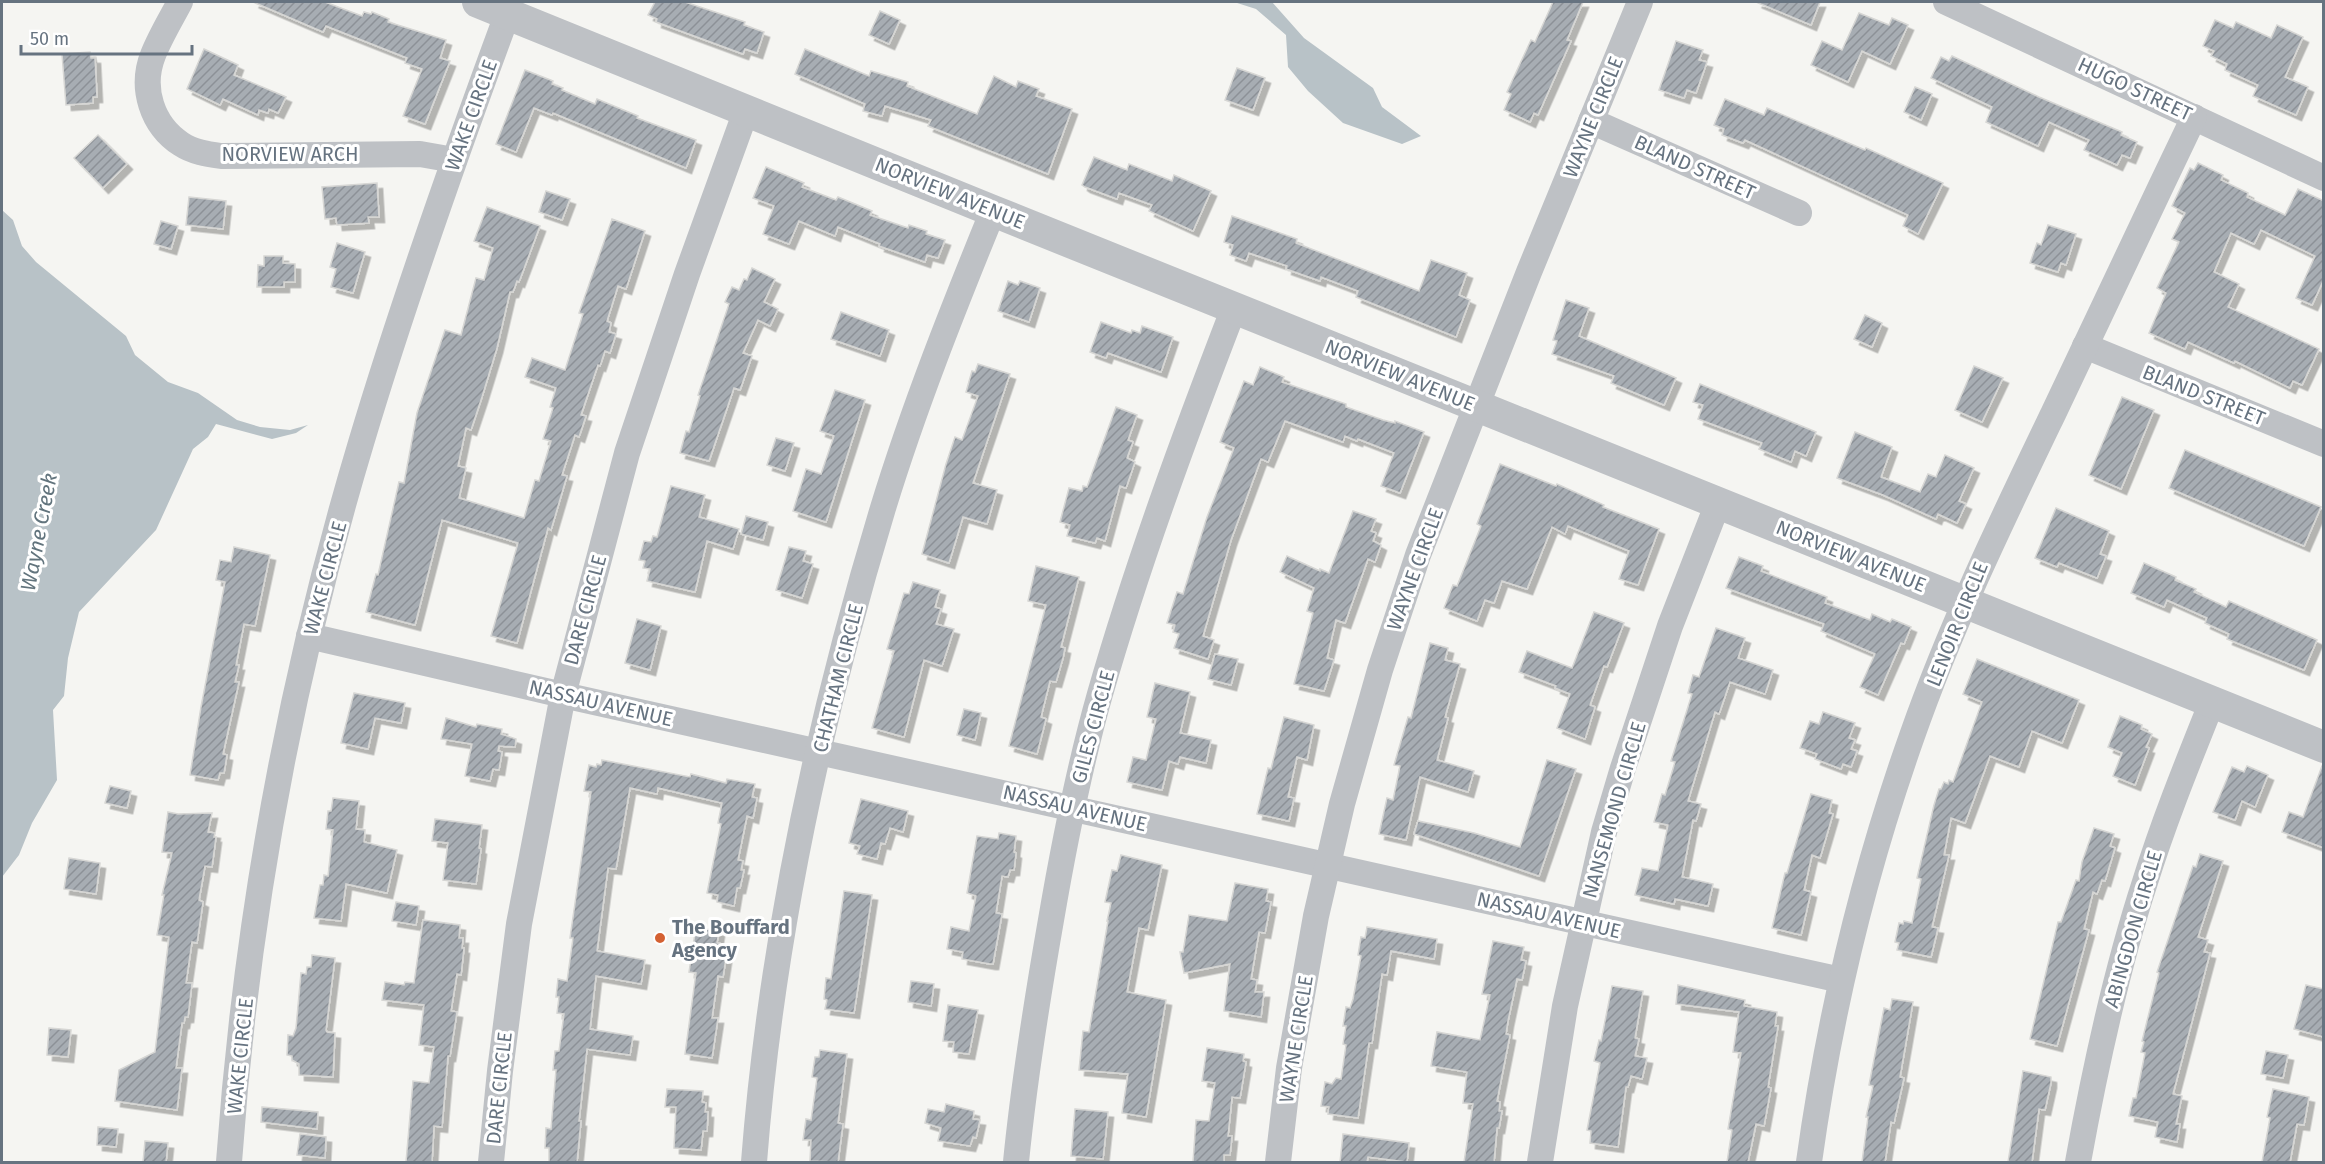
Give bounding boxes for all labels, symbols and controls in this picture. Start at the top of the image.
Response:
scale bar [21,18,192,56]
text: 50 m [30,28,69,50]
street label: HUGO STREET [2074,52,2197,126]
street label: WAYNE CIRCLE [1558,53,1628,181]
street label: WAKE CIRCLE [440,56,502,174]
street label: BLAND STREET [1631,130,1760,205]
street label: NORVIEW ARCH [221,142,359,166]
street label: NORVIEW AVENUE [872,152,1028,234]
street label: NORVIEW AVENUE [1322,334,1478,416]
street label: BLAND STREET [2139,360,2269,431]
water label: Wayne Creek [15,471,63,593]
street label: WAYNE CIRCLE [1382,504,1448,634]
street label: NORVIEW AVENUE [1773,515,1929,597]
street label: WAKE CIRCLE [298,519,352,637]
street label: DARE CIRCLE [559,552,611,668]
street label: LENOIR CIRCLE [1921,558,1993,690]
street label: CHATHAM CIRCLE [808,601,868,755]
street label: GILES CIRCLE [1066,668,1120,786]
street label: NASSAU AVENUE [527,675,675,731]
street label: NANSEMOND CIRCLE [1577,719,1651,901]
street label: NASSAU AVENUE [1001,780,1149,836]
street label: ABINGDON CIRCLE [2099,848,2167,1010]
street label: NASSAU AVENUE [1475,887,1623,943]
place label: The Bouffard Agency [671,915,790,962]
marker: The Bouffard Agency [653,931,667,945]
street label: WAYNE CIRCLE [1274,974,1318,1104]
street label: WAKE CIRCLE [222,997,258,1115]
street label: DARE CIRCLE [481,1030,517,1146]

